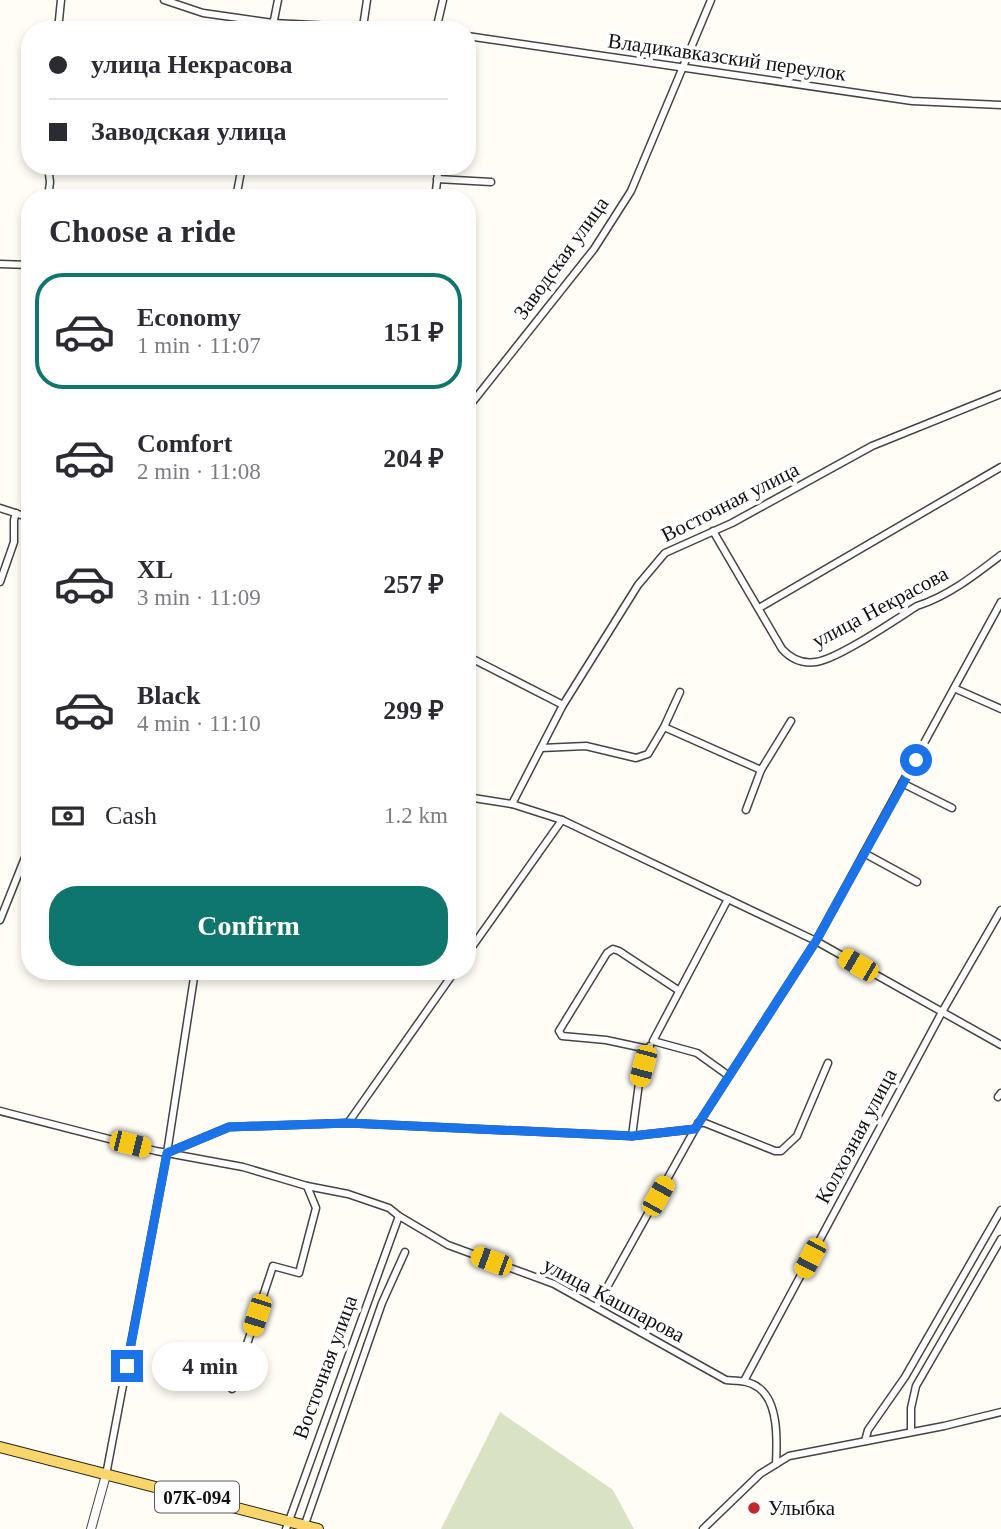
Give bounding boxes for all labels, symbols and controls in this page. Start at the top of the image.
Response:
street label: Владикавказский переулок [606,28,848,86]
text: улица Некрасова [91,50,293,79]
text: Заводская улица [91,117,287,146]
street label: Заводская улица [509,192,614,324]
text: Choose a ride [49,213,236,249]
icon: car [53,300,116,363]
text: Economy [137,303,241,332]
text: 151 ₽ [383,318,444,347]
text: 1 min · 11:07 [137,333,261,358]
icon: car [53,426,116,489]
text: Comfort [137,429,232,458]
text: 204 ₽ [383,444,444,473]
street label: Восточная улица [657,457,803,547]
text: 2 min · 11:08 [137,459,261,484]
icon: car [53,552,116,615]
text: XL [137,555,173,584]
street label: улица Некрасова [808,561,953,653]
text: 257 ₽ [383,570,444,599]
text: 3 min · 11:09 [137,585,261,610]
icon: car [53,678,116,741]
text: Black [137,681,201,710]
text: 299 ₽ [383,696,444,725]
text: 4 min · 11:10 [137,711,261,736]
route start [900,744,932,776]
icon: cash [49,797,87,835]
text: Cash [105,801,157,830]
text: 1.2 km [384,803,448,828]
button: Confirm [49,886,448,966]
car [835,945,882,985]
car [628,1043,659,1089]
street label: Колхозная улица [810,1064,902,1208]
car [108,1129,153,1159]
car [639,1173,678,1219]
car [791,1235,830,1281]
car [468,1244,515,1278]
street label: улица Кашпарова [539,1253,689,1348]
street label: Восточная улица [288,1291,362,1442]
car [241,1292,274,1338]
callout: 4 min [152,1342,267,1390]
route end [111,1350,143,1382]
text: 4 min [182,1354,238,1379]
road number: 07К-094 [155,1482,239,1512]
place label: Улыбка [768,1496,836,1520]
marker: Улыбка [746,1500,762,1516]

